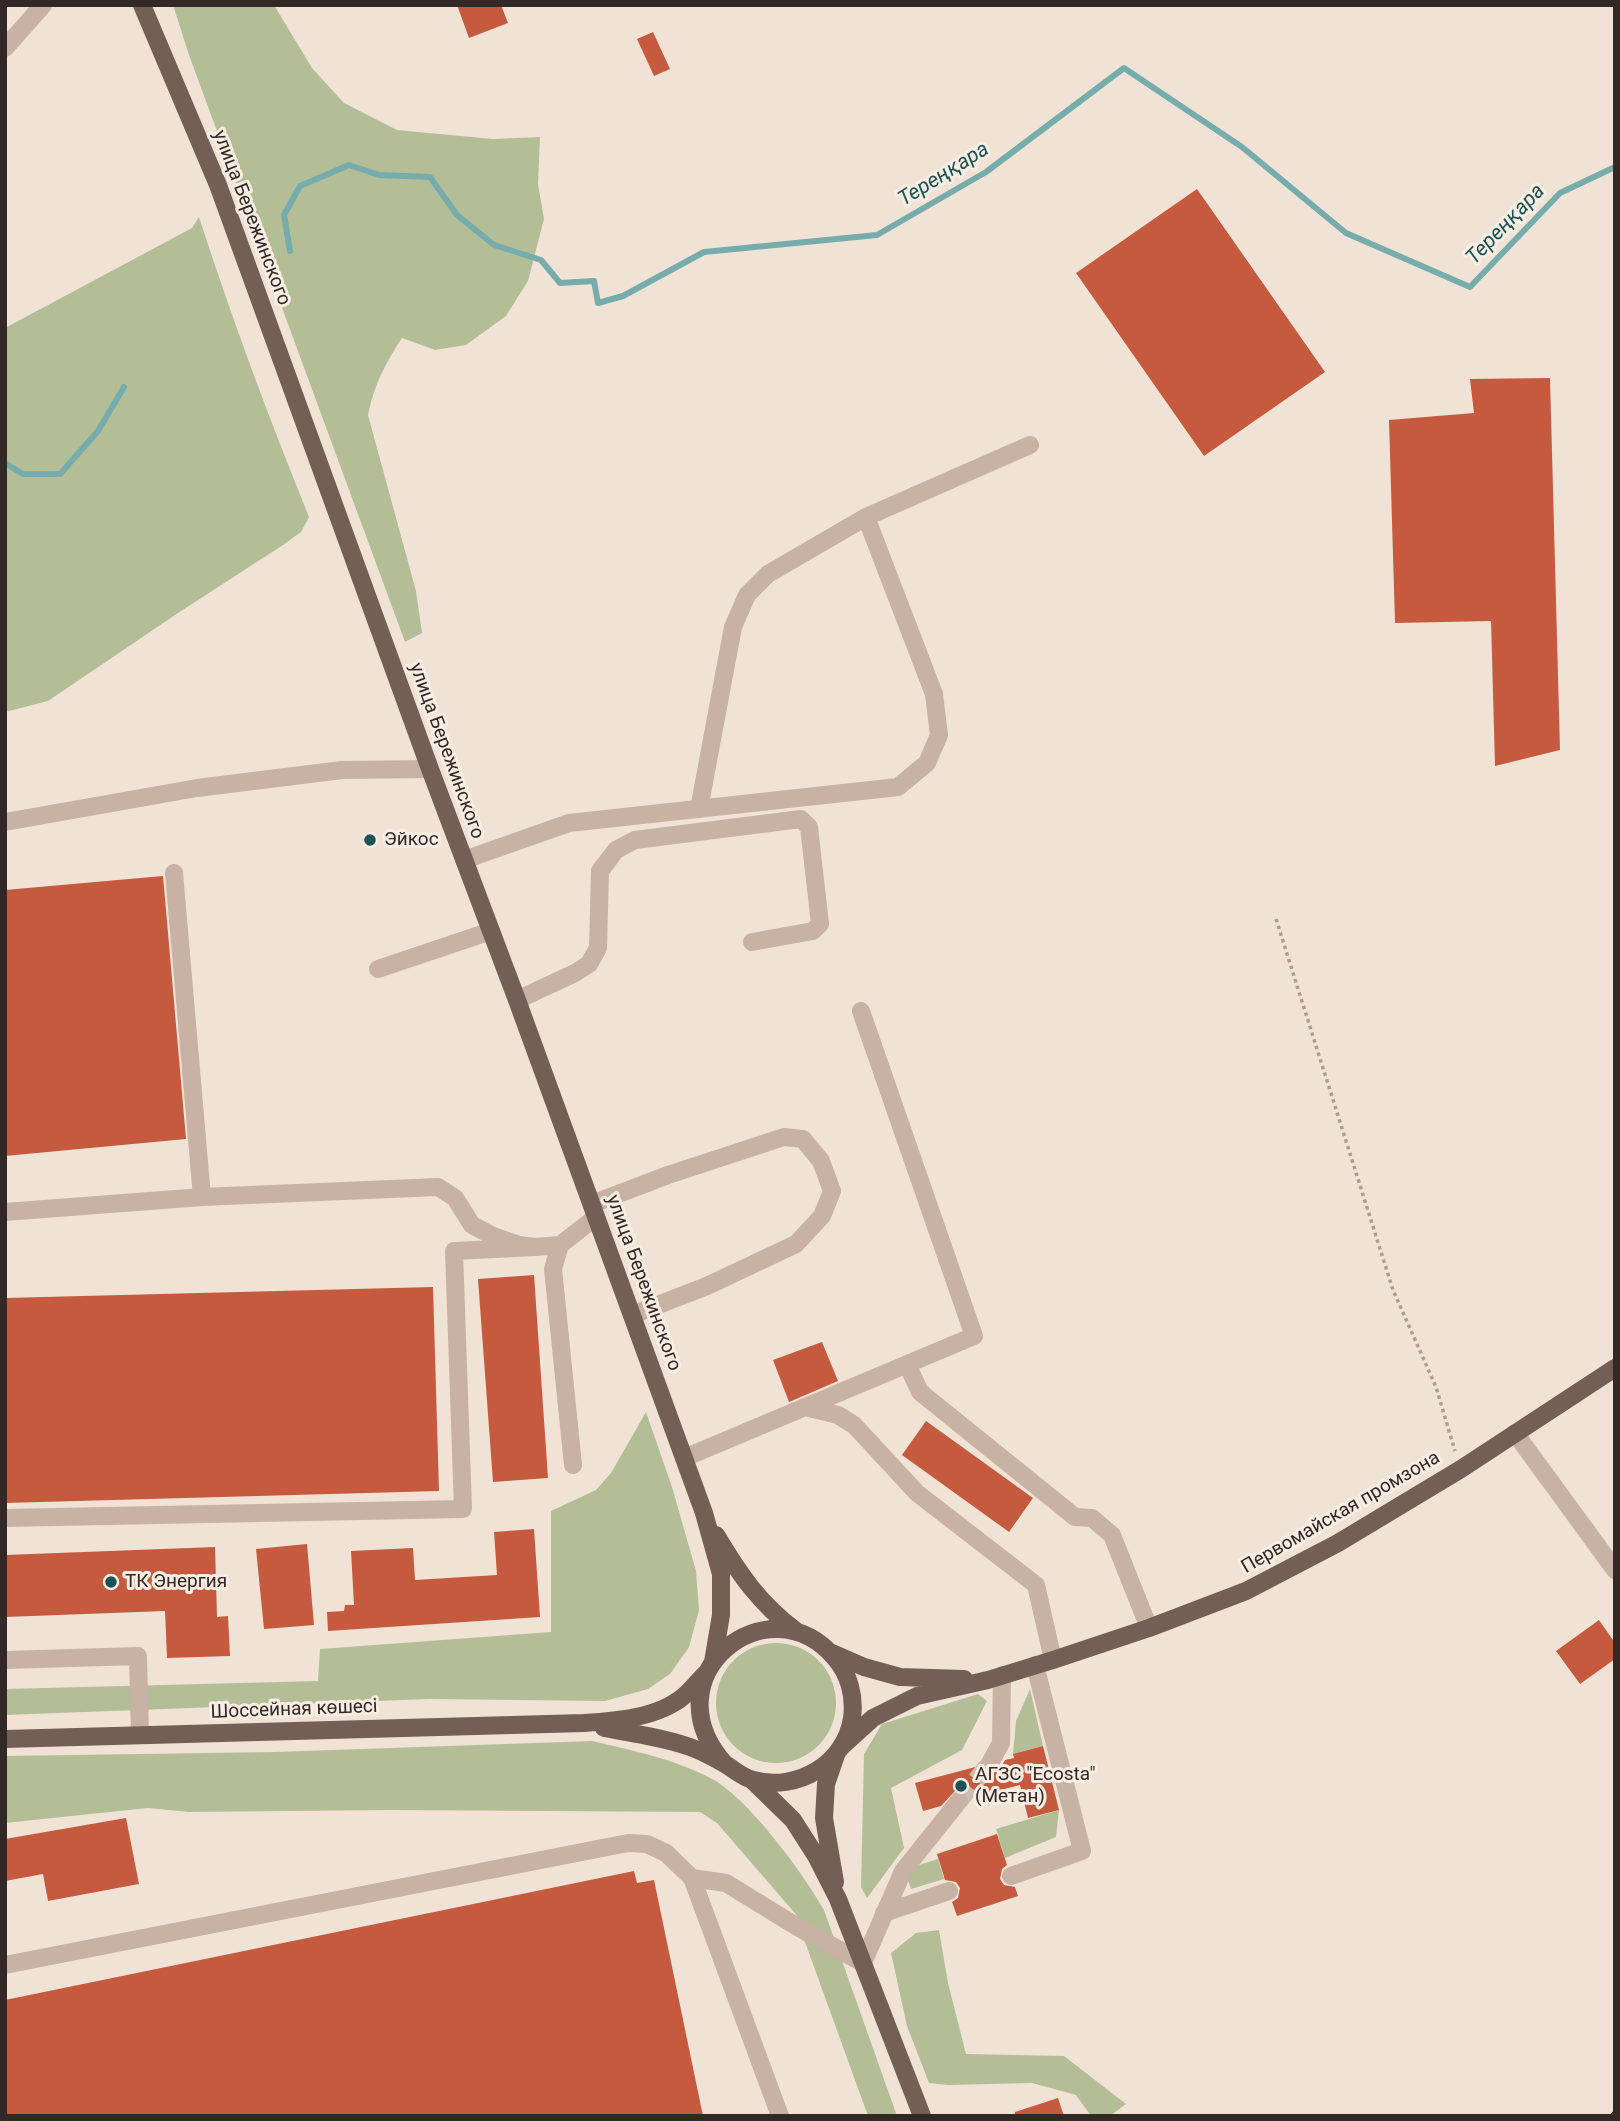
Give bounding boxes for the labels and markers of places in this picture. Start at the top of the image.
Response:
place label: Эйкос [384,829,439,851]
marker: Эйкос [362,832,378,848]
place label: ТК Энергия [125,1571,227,1593]
marker: ТК Энергия [103,1574,119,1590]
place label: АГЗС "Ecosta" (Метан) [975,1764,1096,1808]
marker: АГЗС "Ecosta" (Метан) [953,1778,969,1794]

